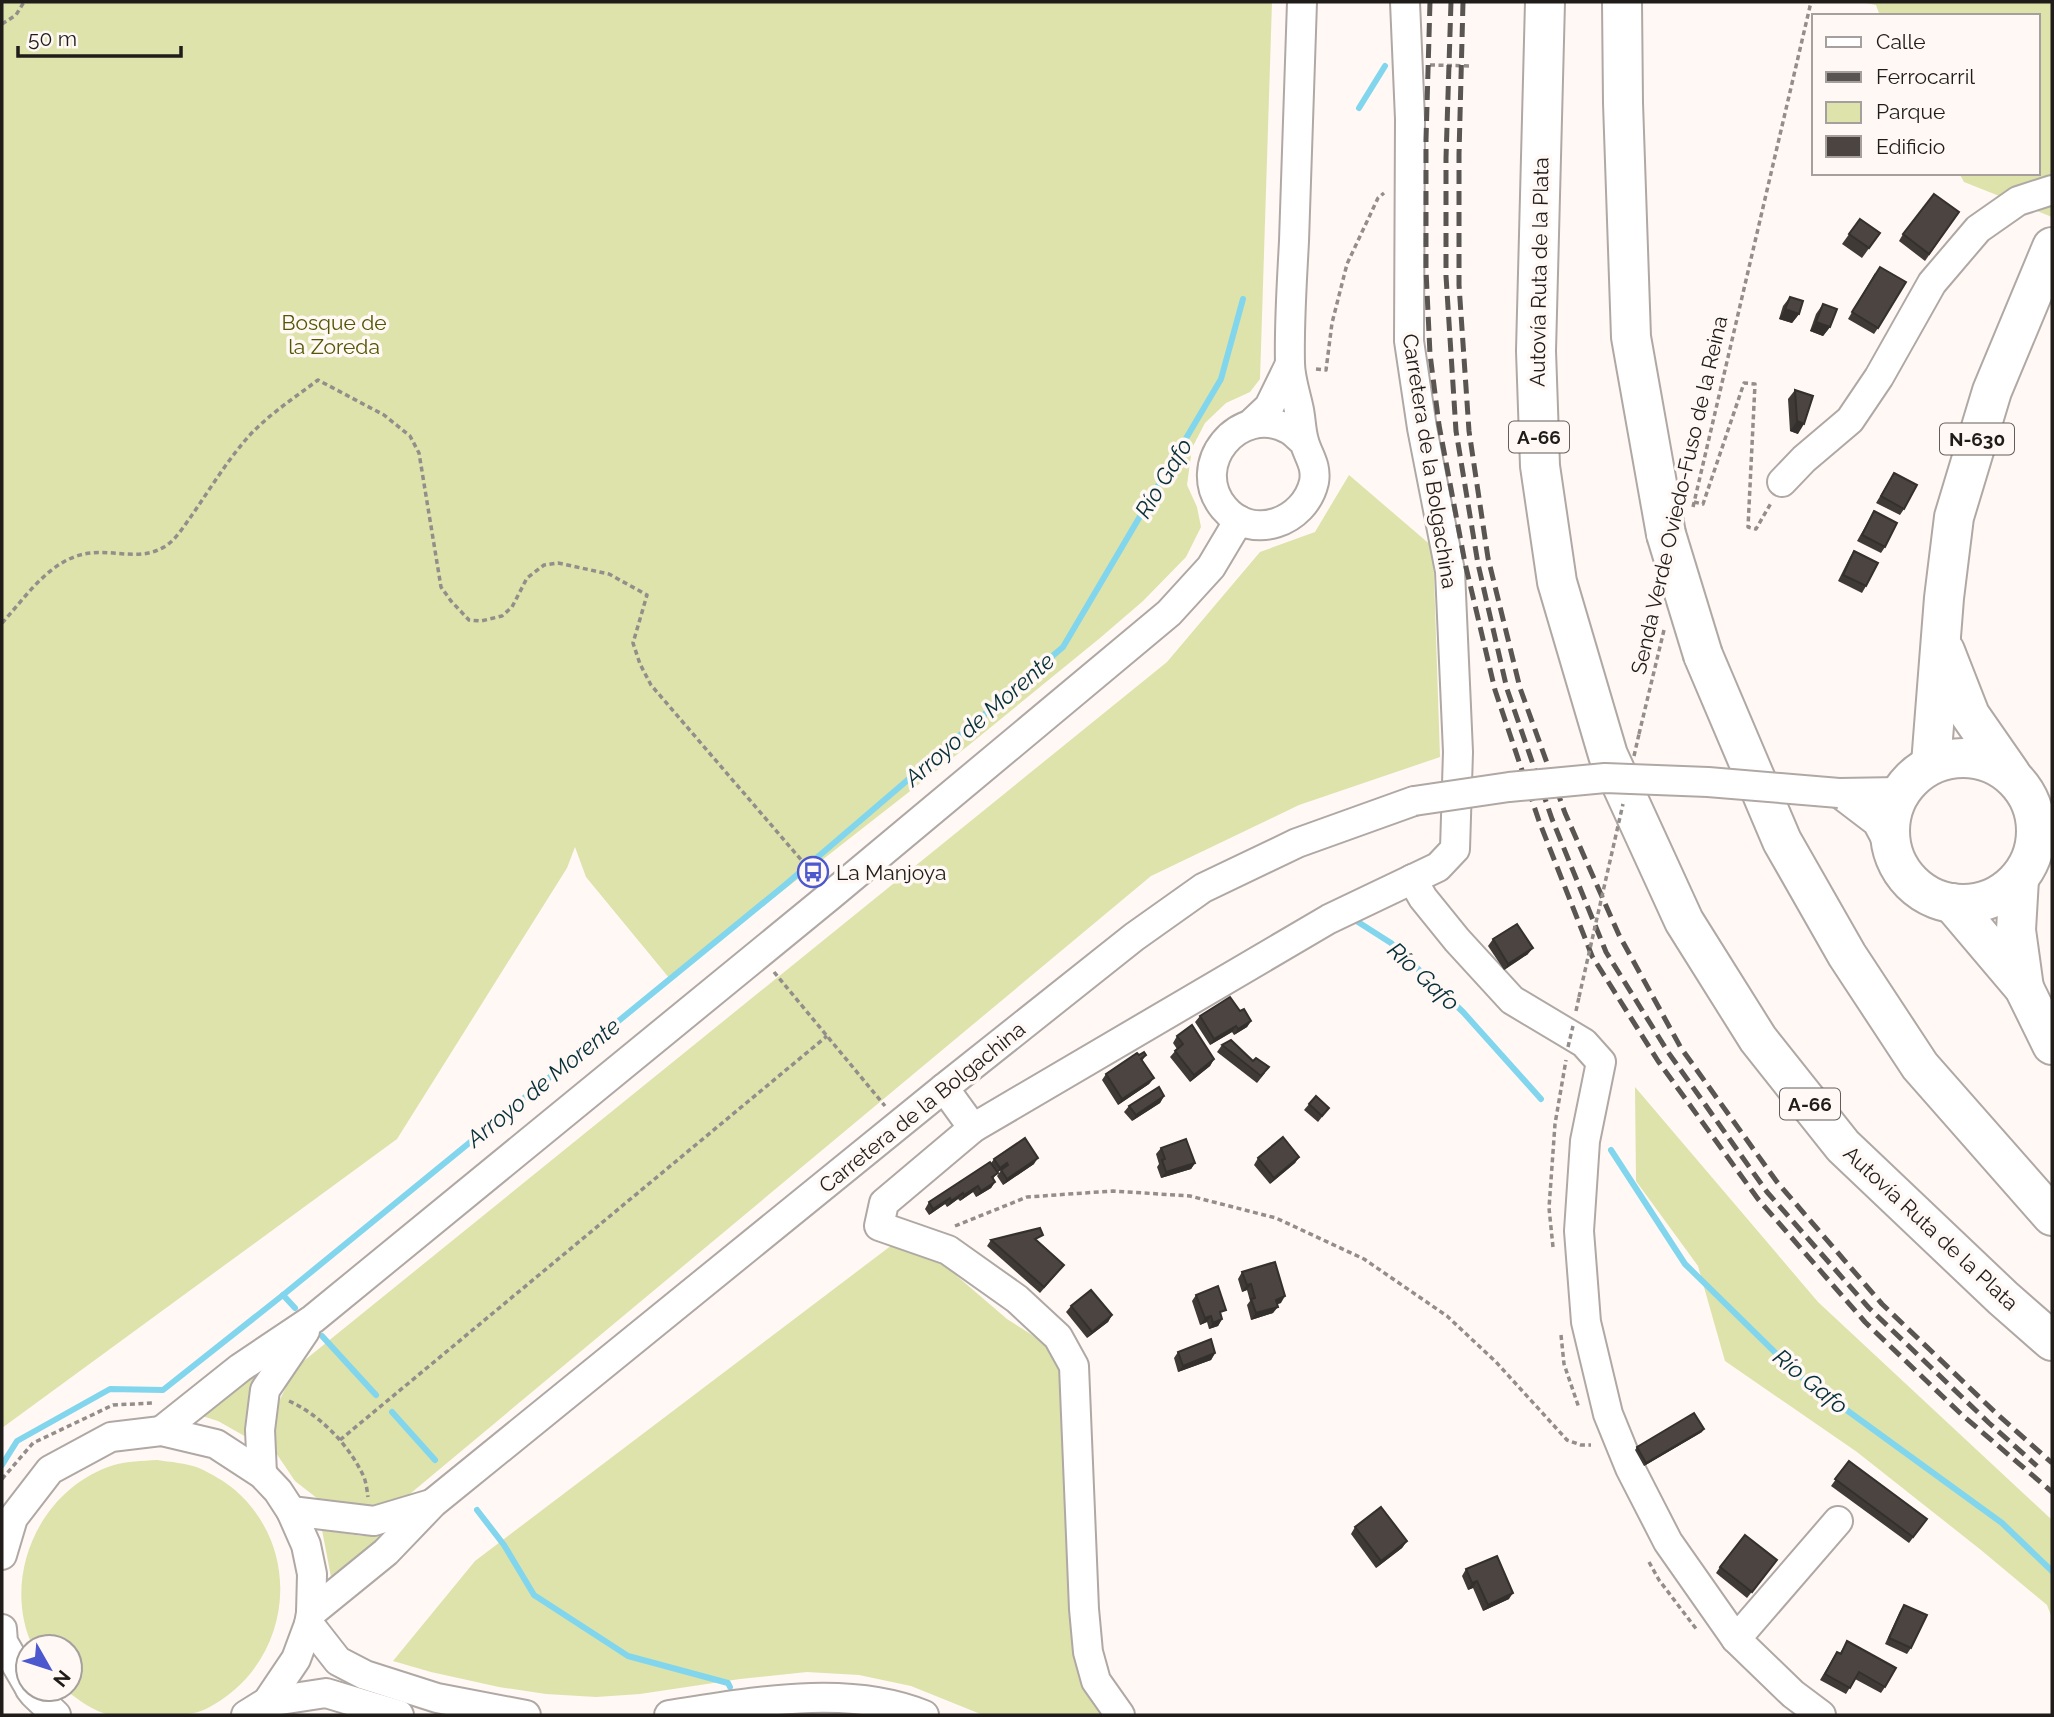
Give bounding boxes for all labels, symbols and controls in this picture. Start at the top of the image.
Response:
scale bar [18,14,180,58]
legend [1812,14,2040,175]
text: 50 m [28,26,77,51]
text: Calle [1876,29,1926,54]
text: Ferrocarril [1876,64,1975,89]
text: Parque [1876,99,1945,124]
text: Edificio [1876,134,1945,159]
street label: Autovía Ruta de la Plata [1524,157,1554,387]
park label: Bosque de la Zoreda [281,310,387,359]
street label: Senda Verde Oviedo-Fuso de la Reina [1626,313,1732,677]
street label: Carretera de la Bolgachina [1397,332,1463,590]
road number: A-66 [1509,422,1569,452]
road number: N-630 [1940,424,2014,454]
water label: Río Gafo [1129,433,1197,523]
water label: Arroyo de Morente [897,647,1059,793]
bus stop icon: La Manjoya [796,855,830,889]
place label: La Manjoya [836,860,946,885]
water label: Río Gafo [1383,936,1465,1016]
water label: Arroyo de Morente [459,1012,625,1153]
street label: Carretera de la Bolgachina [814,1016,1030,1198]
road number: A-66 [1780,1088,1840,1120]
street label: Autovía Ruta de la Plata [1838,1141,2024,1315]
water label: Río Gafo [1768,1343,1854,1419]
north arrow [14,1633,84,1703]
text: N [49,1666,75,1691]

